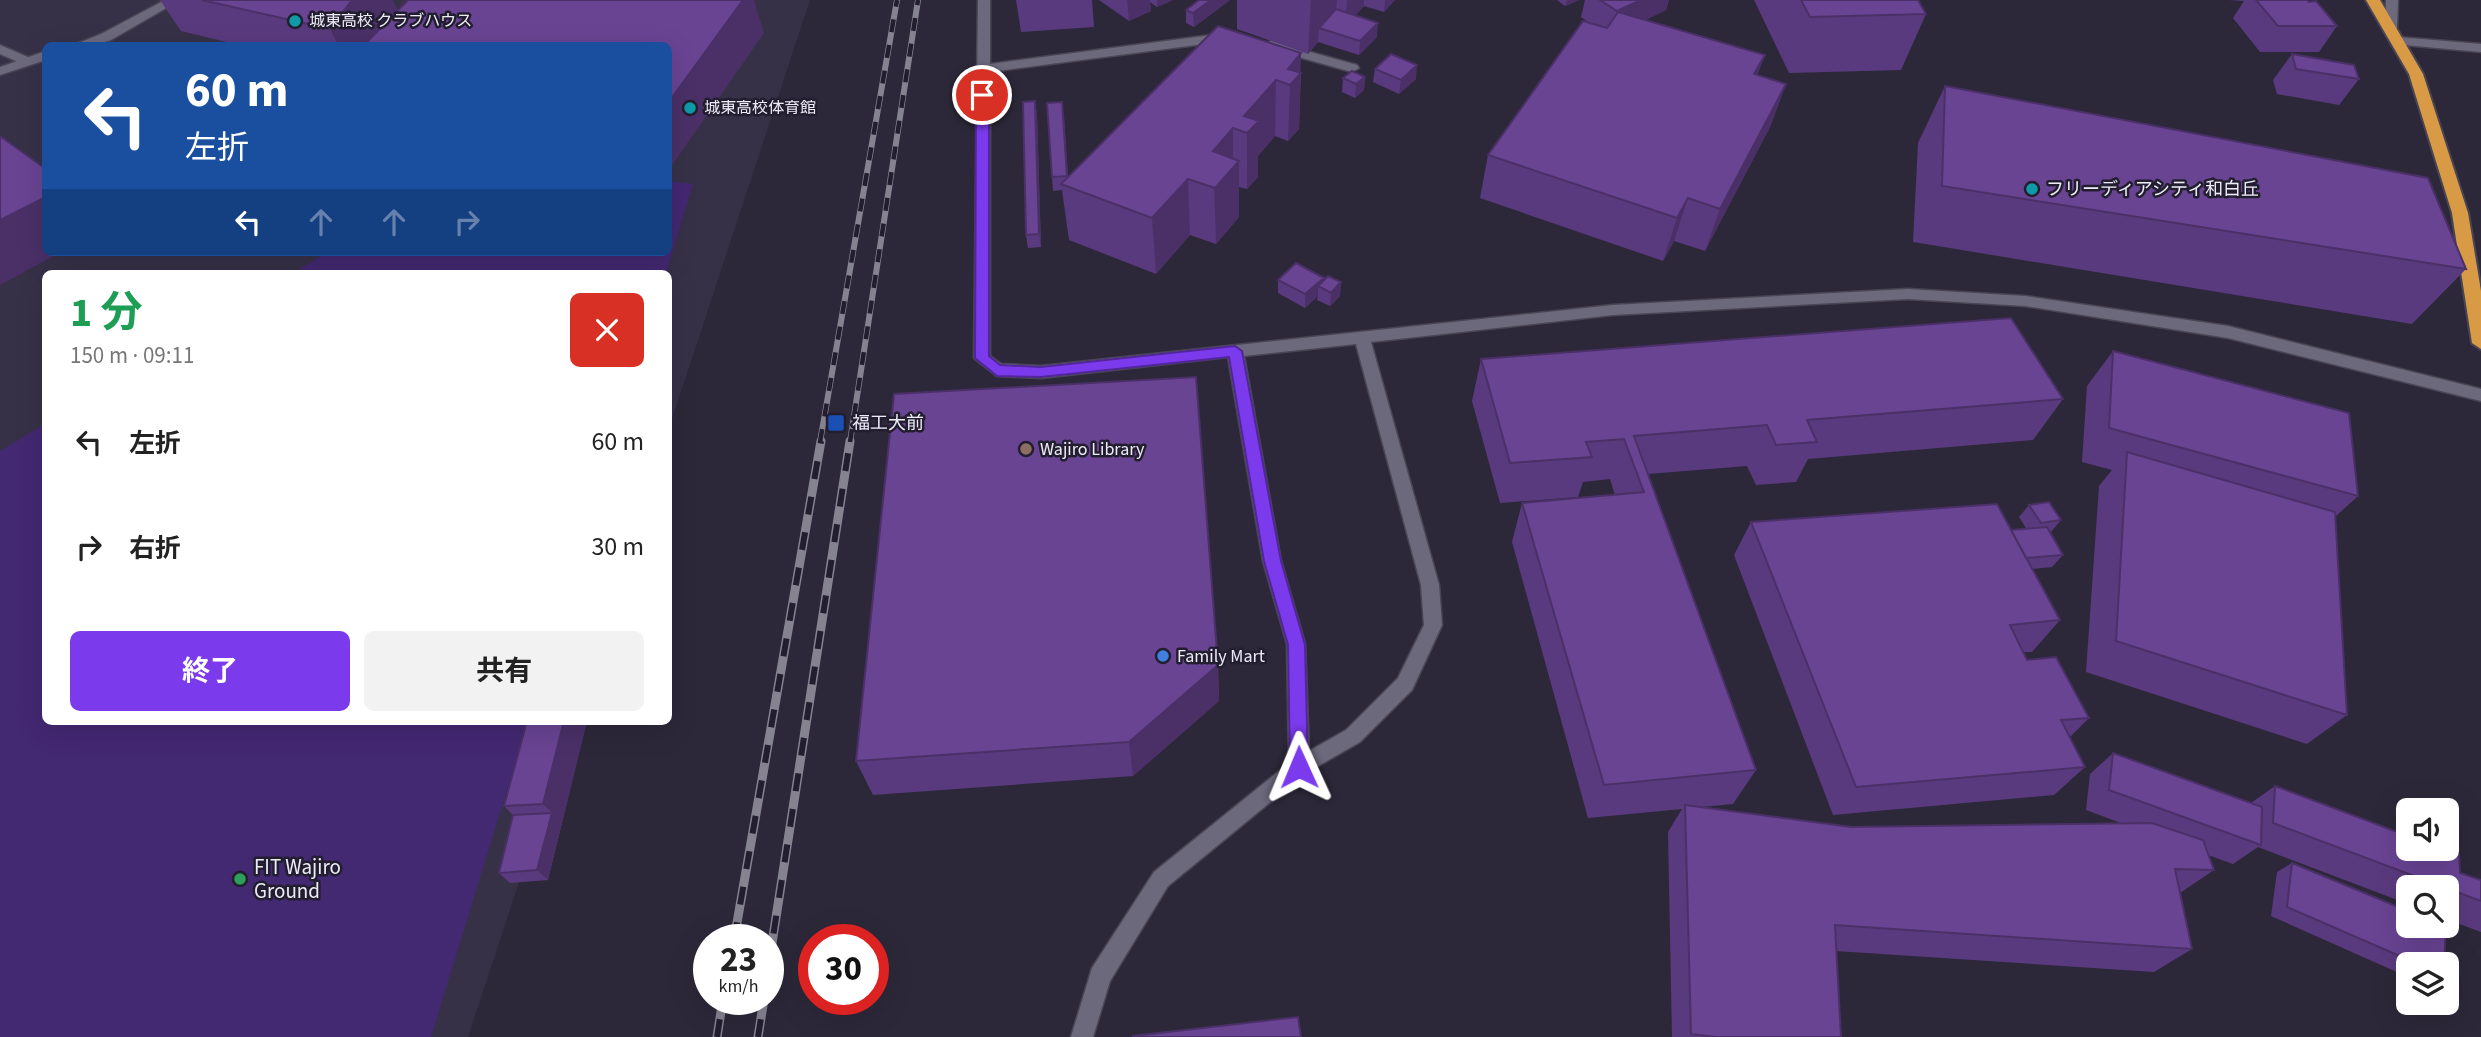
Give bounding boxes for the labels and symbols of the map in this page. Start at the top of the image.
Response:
place label: 城東高校 クラブハウス [309,10,472,32]
marker: 城東高校 クラブハウス [287,13,303,29]
pin [952,65,1012,125]
place label: 城東高校体育館 [704,97,816,119]
marker: 城東高校体育館 [682,100,698,116]
place label: フリーディアシティ和白丘 [2046,177,2259,202]
marker: フリーディアシティ和白丘 [2024,181,2040,197]
place label: 福工大前 [852,411,924,436]
marker: 福工大前 [826,413,846,433]
place label: Wajiro Library [1040,437,1145,462]
marker: Wajiro Library [1018,441,1034,457]
place label: Family Mart [1177,644,1265,669]
marker: Family Mart [1155,648,1171,664]
position arrow [1262,730,1336,804]
place label: FIT Wajiro Ground [254,852,341,906]
marker: FIT Wajiro Ground [232,871,248,887]
speed limit sign: 30 [798,924,889,1015]

